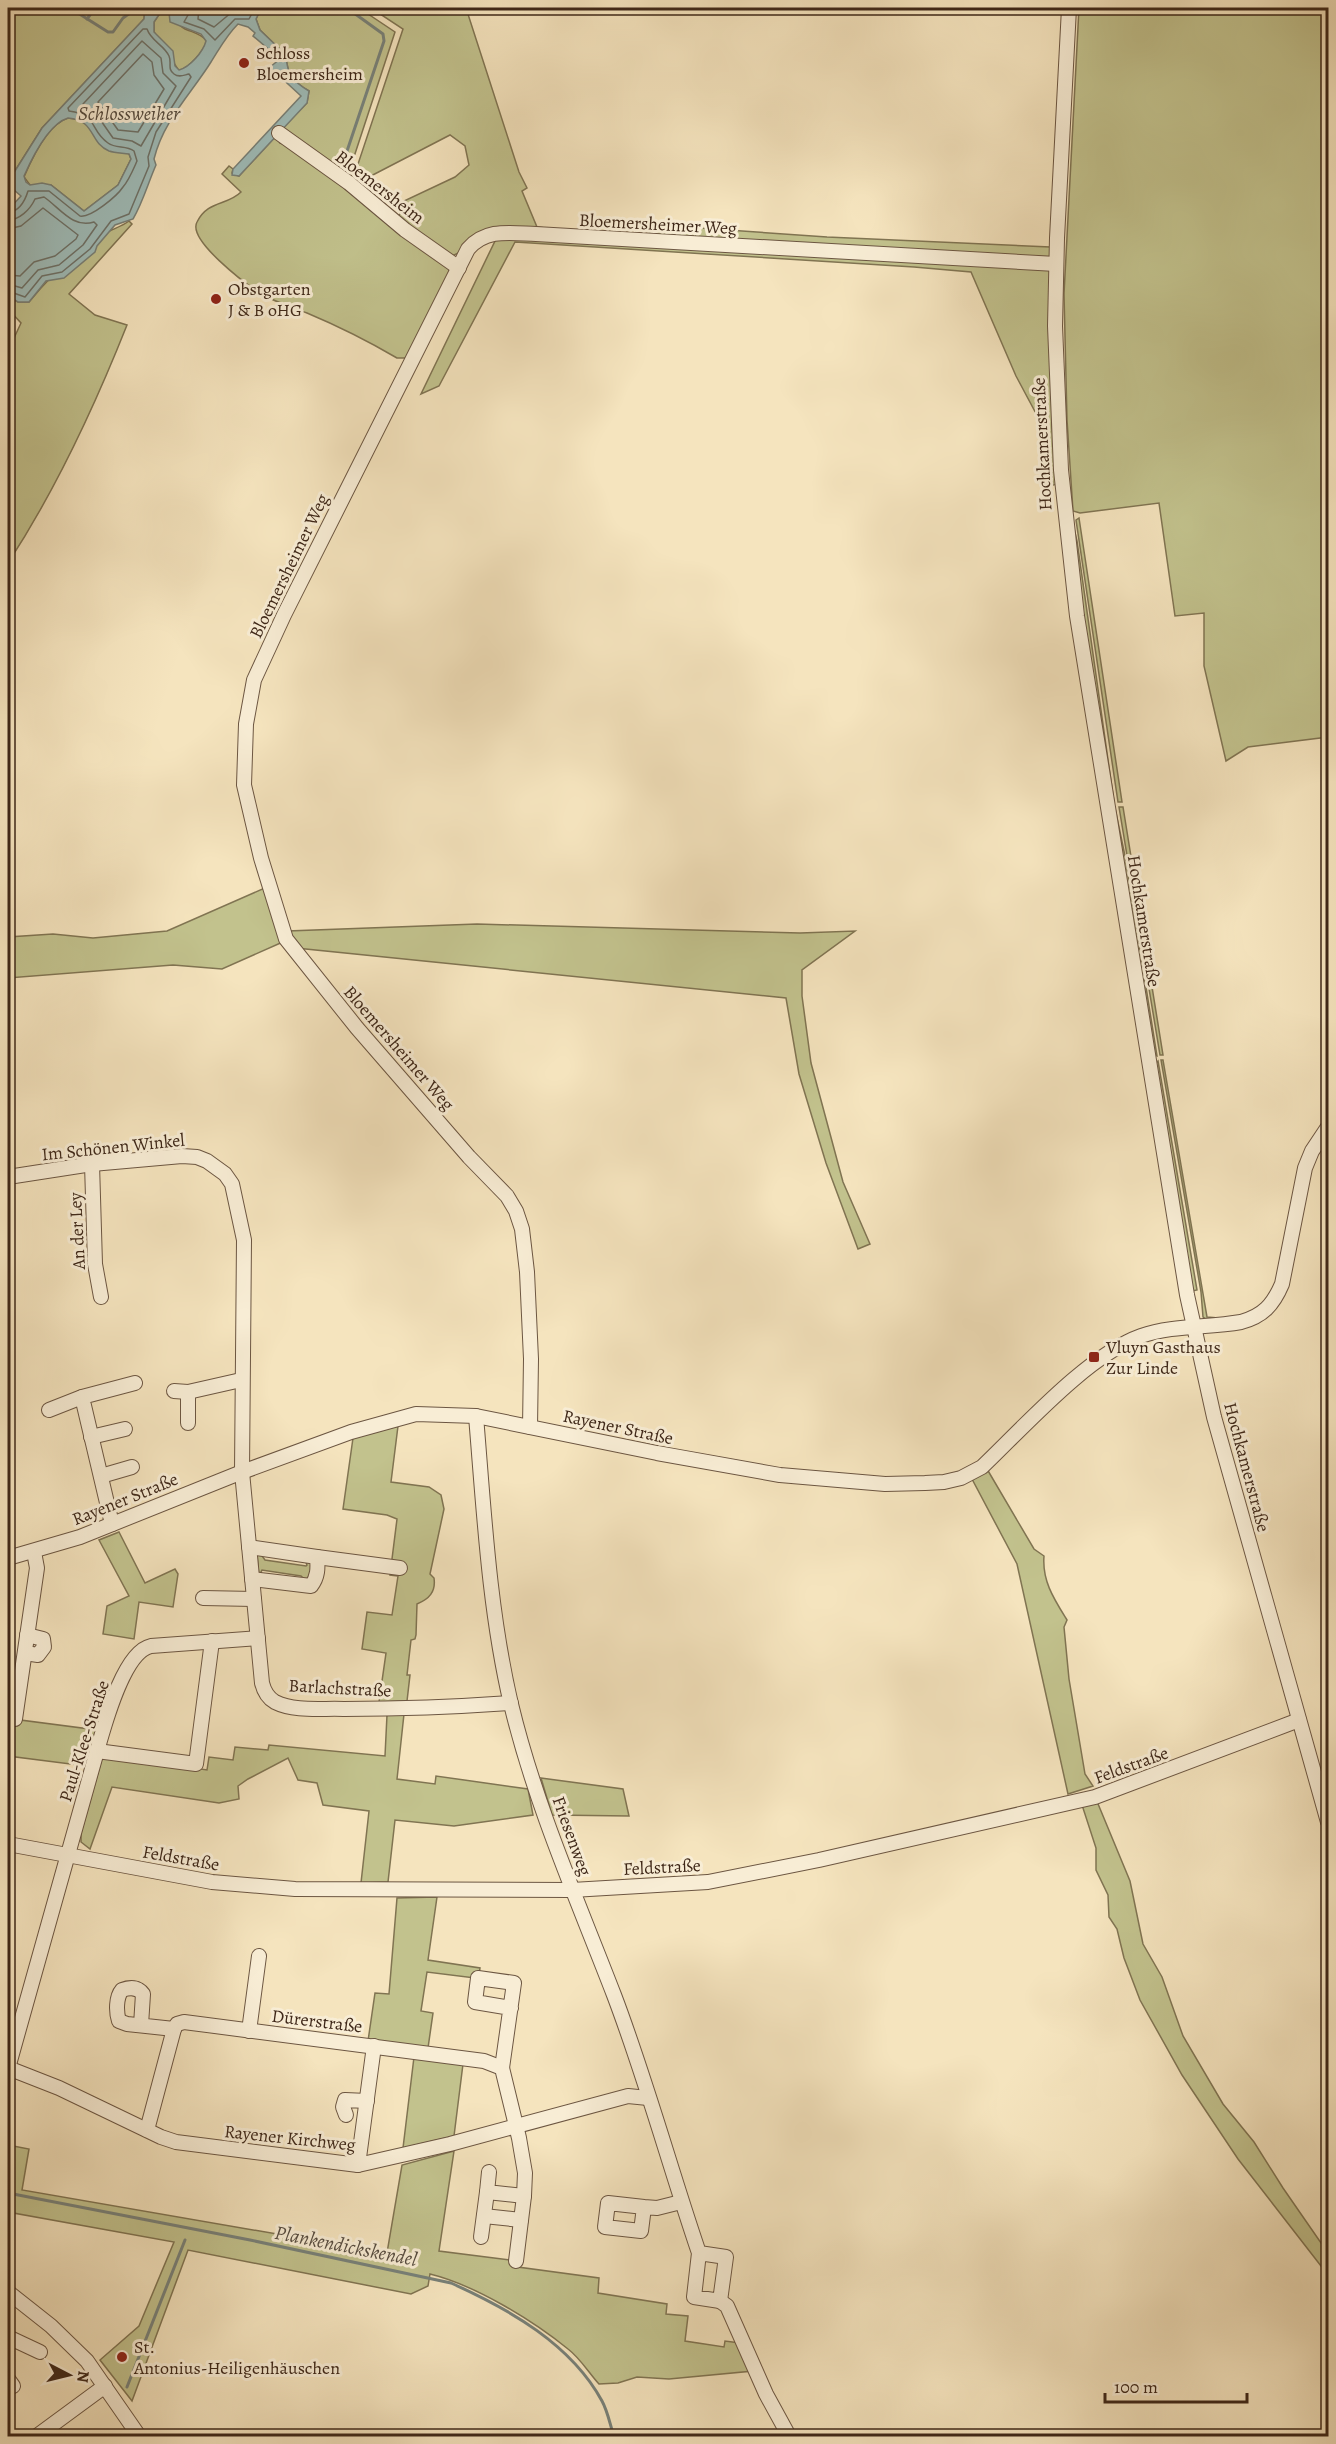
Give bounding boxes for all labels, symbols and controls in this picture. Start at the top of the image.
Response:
place label: Schloss Bloemersheim [256,41,363,86]
marker: Schloss Bloemersheim [237,56,251,70]
water label: Schlossweiher [78,100,181,127]
street label: Bloemersheim [330,145,430,229]
street label: Bloemersheimer Weg [579,208,737,240]
place label: Obstgarten J & B oHG [228,277,311,322]
marker: Obstgarten J & B oHG [209,292,223,306]
street label: Hochkamerstraße [1027,377,1057,511]
street label: Bloemersheimer Weg [244,490,334,642]
street label: Hochkamerstraße [1122,853,1166,989]
street label: Bloemersheimer Weg [338,981,460,1115]
street label: Im Schönen Winkel [40,1127,186,1166]
street label: An der Ley [63,1191,91,1271]
place label: Vluyn Gasthaus Zur Linde [1105,1335,1221,1380]
marker: Vluyn Gasthaus Zur Linde [1087,1350,1101,1364]
street label: Hochkamerstraße [1218,1400,1276,1534]
street label: Rayener Straße [561,1404,675,1450]
street label: Rayener Straße [69,1467,181,1531]
street label: Barlachstraße [288,1673,392,1703]
street label: Paul-Klee-Straße [53,1677,115,1805]
street label: Feldstraße [1090,1740,1172,1790]
street label: Friesenweg [547,1793,597,1879]
street label: Feldstraße [141,1839,221,1877]
street label: Feldstraße [623,1853,701,1881]
street label: Dürerstraße [270,2004,364,2038]
street label: Rayener Kirchweg [223,2119,357,2157]
water label: Plankendickskendel [273,2219,419,2273]
place label: St. Antonius-Heiligenhäuschen [133,2335,340,2380]
north arrow [39,2345,99,2405]
marker: St. Antonius-Heiligenhäuschen [115,2350,129,2364]
scale bar [1105,2366,1248,2404]
text: N [71,2370,95,2384]
text: 100 m [1114,2375,1158,2399]

